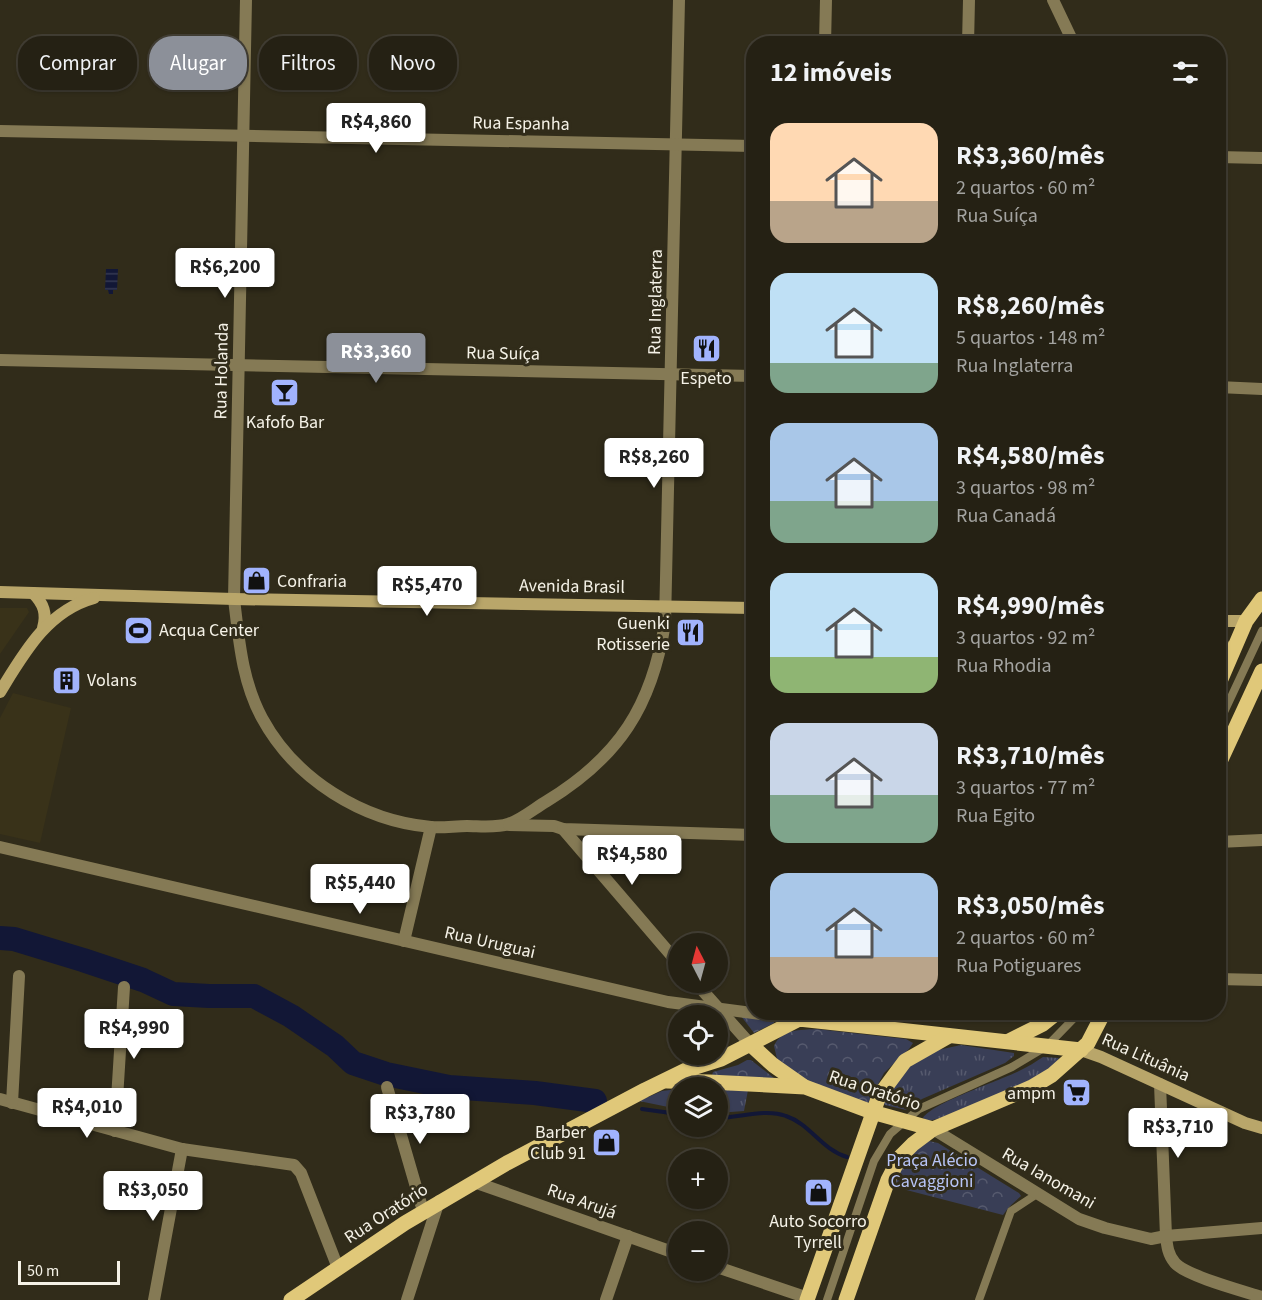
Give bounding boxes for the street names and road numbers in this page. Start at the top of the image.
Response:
street label: Rua Espanha [472,110,570,137]
street label: Rua Inglaterra [642,249,669,355]
street label: Rua Holanda [208,322,235,420]
street label: Rua Suíça [466,340,540,367]
street label: Avenida Brasil [519,573,625,600]
street label: Rua Uruguai [442,920,538,965]
street label: Rua Lituânia [1098,1027,1194,1088]
street label: Rua Oratório [826,1064,924,1117]
street label: Rua Ianomani [997,1142,1100,1215]
street label: Rua Oratório [339,1177,433,1250]
street label: Rua Arujá [544,1177,620,1226]

